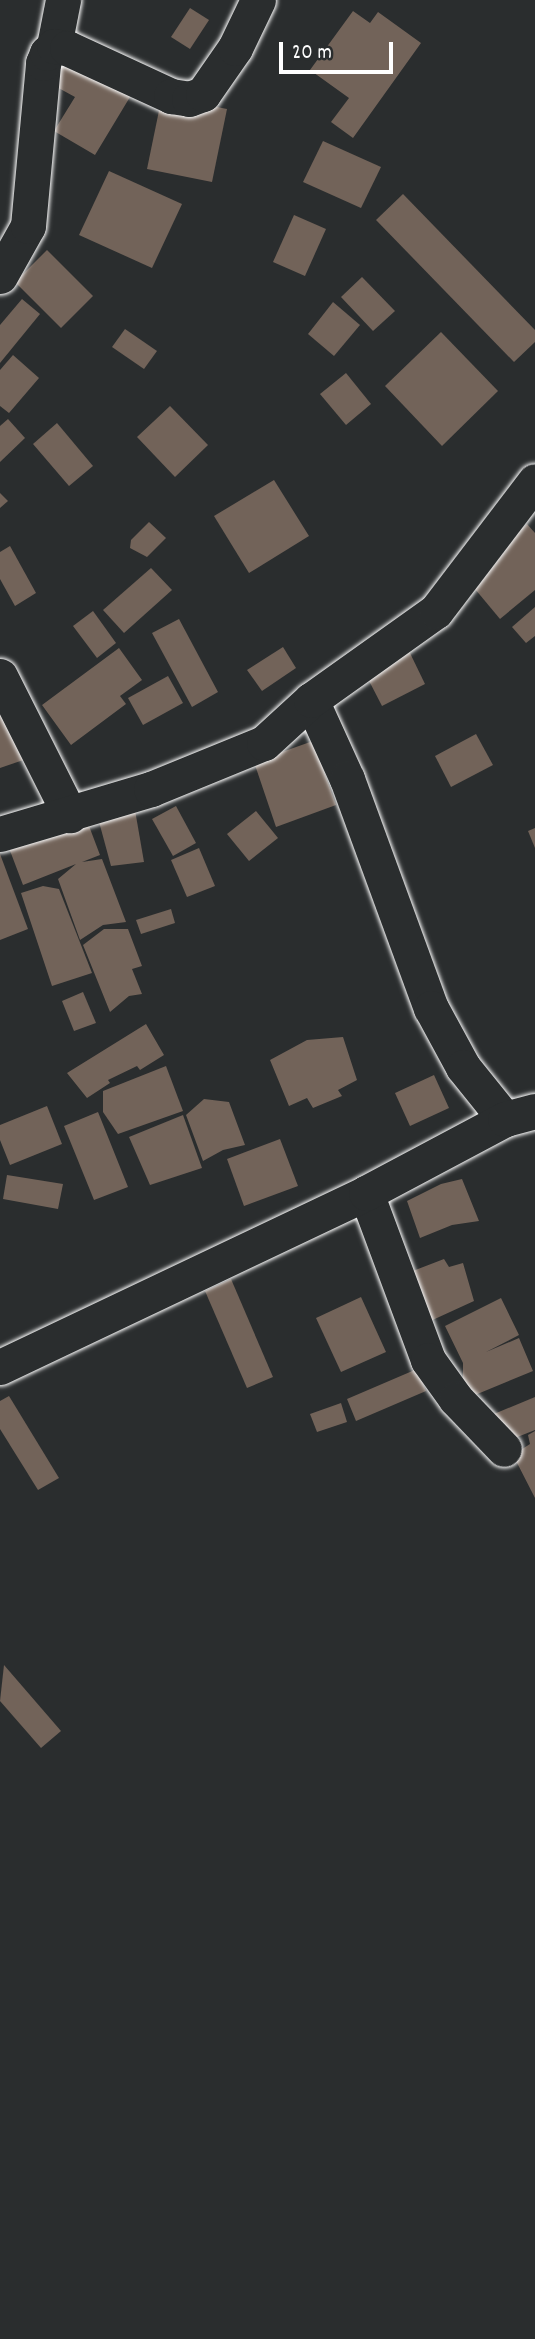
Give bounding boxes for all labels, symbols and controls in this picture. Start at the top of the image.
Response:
scale bar [283,28,397,72]
text: 20 m [292,39,332,69]

